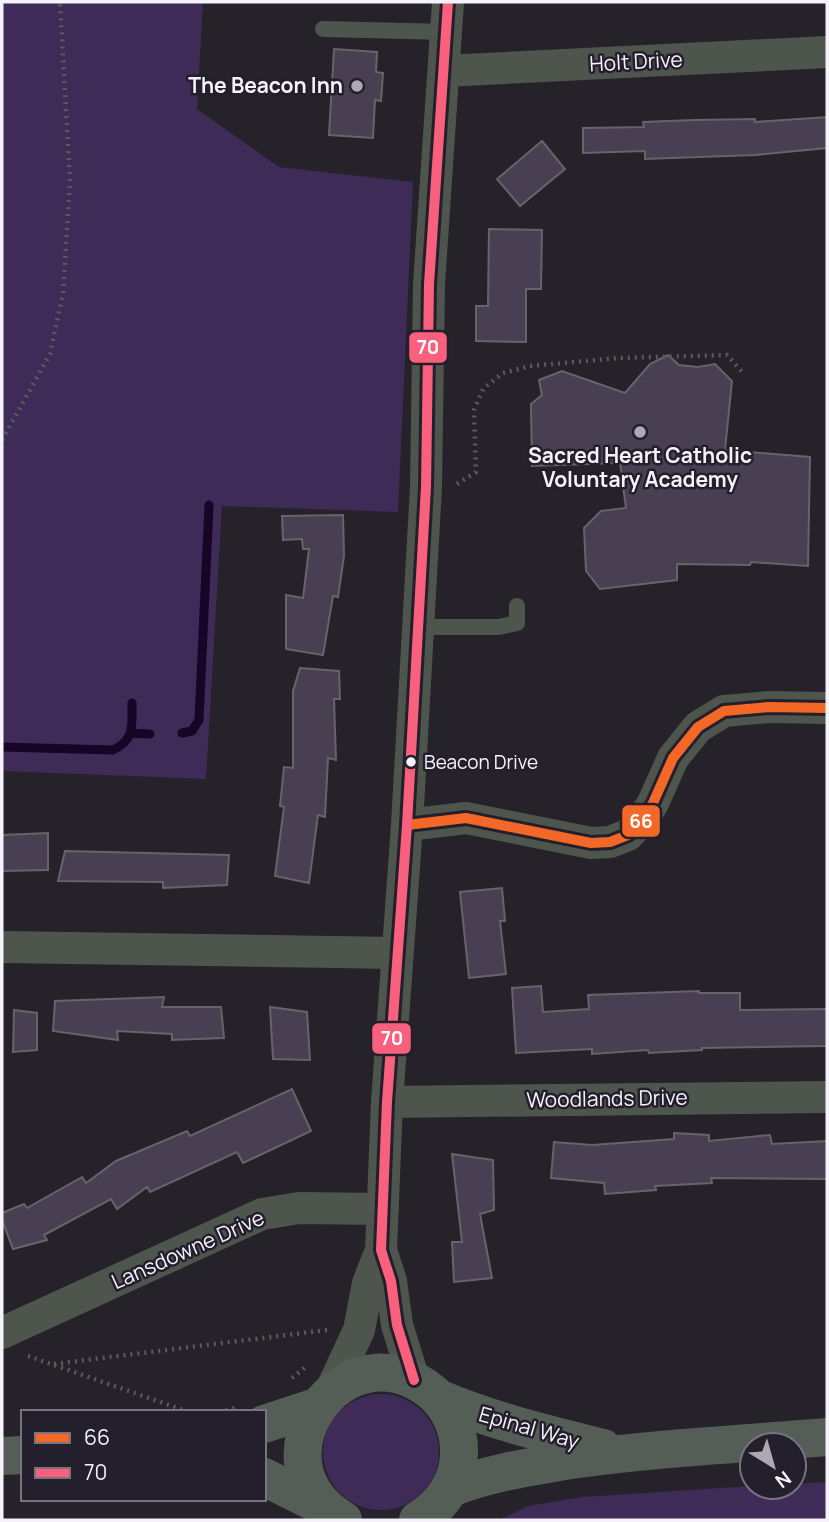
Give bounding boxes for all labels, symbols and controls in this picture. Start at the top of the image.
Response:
street label: Holt Drive [589,45,683,77]
place label: The Beacon Inn [188,71,343,99]
marker: The Beacon Inn [349,78,365,94]
line badge: 70 [408,331,448,364]
text: 70 [417,334,439,360]
marker: Sacred Heart Catholic Voluntary Academy [632,424,648,440]
place label: Sacred Heart Catholic Voluntary Academy [528,441,752,493]
place label: Beacon Drive [424,749,538,775]
marker: Beacon Drive [404,755,418,769]
line badge: 66 [621,804,661,838]
text: 66 [629,808,653,834]
line badge: 70 [371,1022,412,1055]
text: 70 [381,1025,403,1051]
street label: Woodlands Drive [526,1083,688,1113]
street label: Lansdowne Drive [107,1203,268,1295]
street label: Epinal Way [476,1399,583,1455]
legend [21,1410,266,1501]
text: 66 [84,1423,110,1451]
north arrow [738,1431,808,1501]
text: 70 [84,1458,107,1486]
text: N [770,1465,797,1494]

